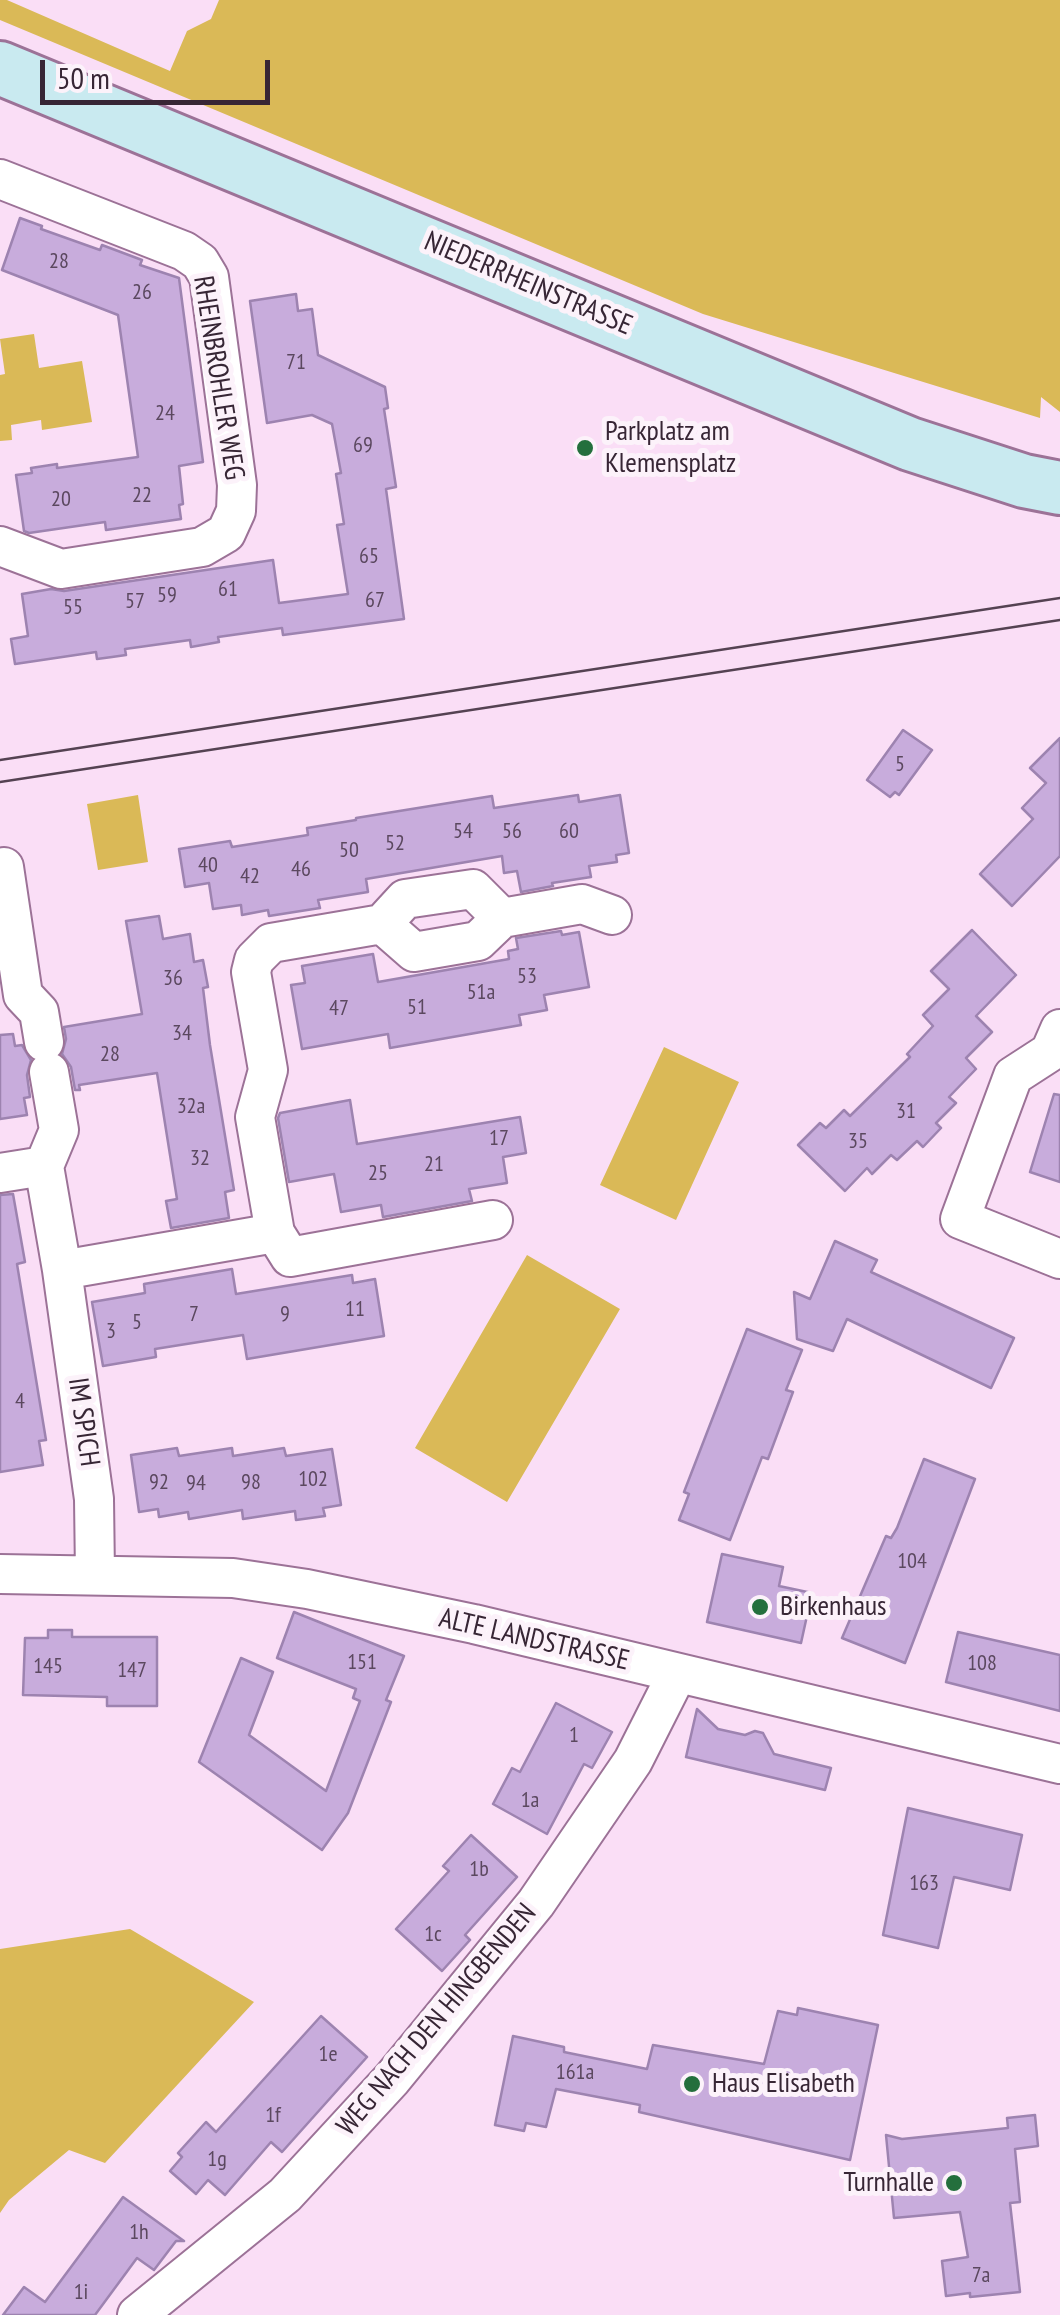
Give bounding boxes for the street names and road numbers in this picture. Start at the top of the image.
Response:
street label: NIEDERRHEINSTRASSE [419,225,637,343]
street label: RHEINBROHLER WEG [185,274,251,482]
street label: IM SPICH [60,1375,106,1469]
street label: ALTE LANDSTRASSE [436,1602,632,1678]
street label: WEG NACH DEN HINGBENDEN [330,1897,544,2143]

